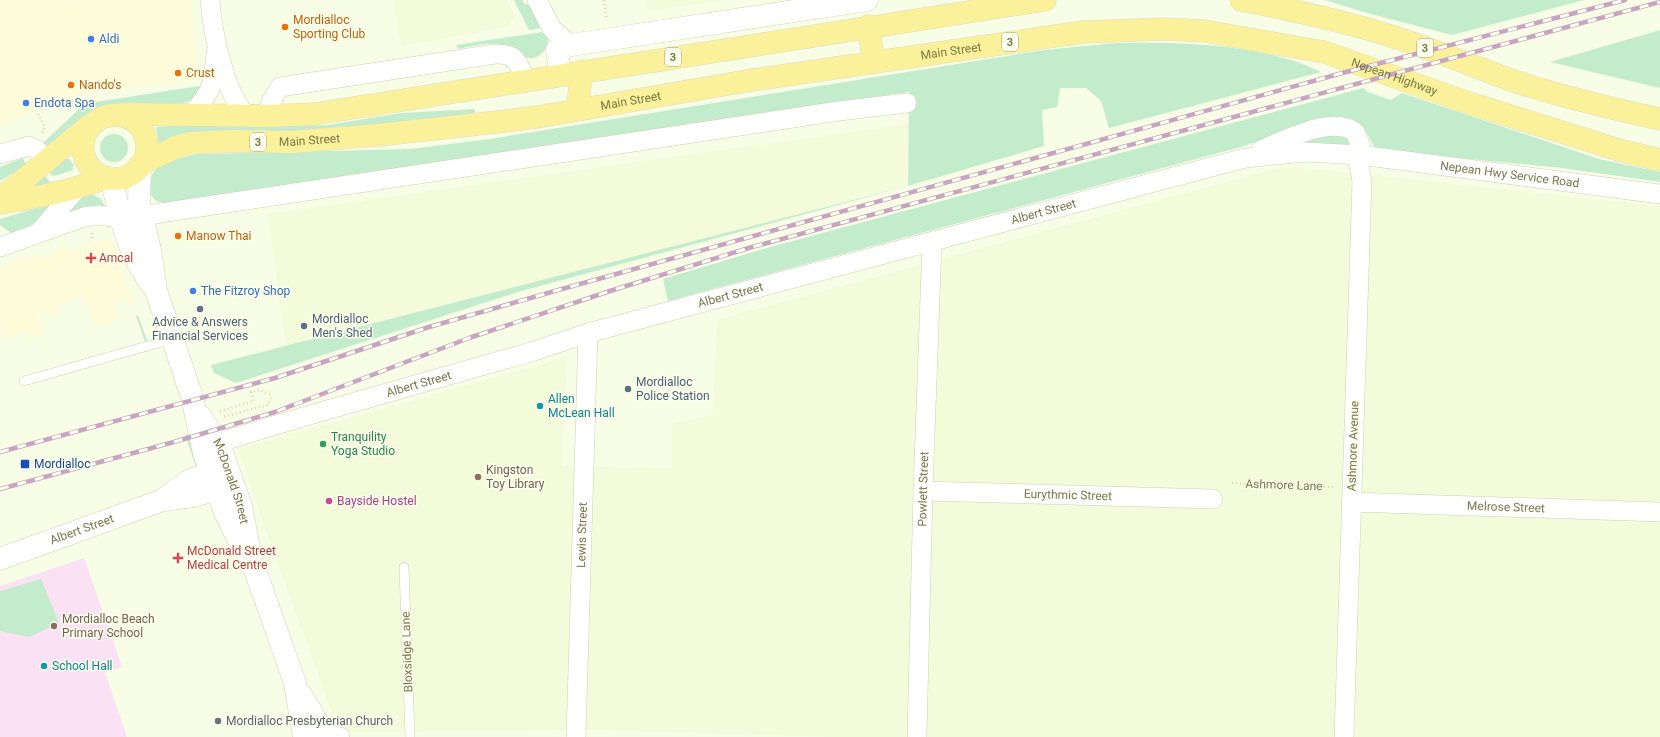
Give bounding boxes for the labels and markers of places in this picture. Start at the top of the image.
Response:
place label: Mordialloc Sporting Club [293,13,366,41]
marker: Mordialloc Sporting Club [280,22,290,32]
place label: Aldi [99,32,120,46]
marker: Aldi [86,34,96,44]
place label: Crust [186,66,215,80]
marker: Crust [173,68,183,78]
place label: Nando's [79,78,121,92]
marker: Nando's [66,80,76,90]
place label: Endota Spa [34,96,95,110]
marker: Endota Spa [21,98,31,108]
place label: Manow Thai [186,229,252,243]
marker: Manow Thai [173,231,183,241]
place label: Amcal [99,251,133,265]
marker: Amcal [86,253,96,263]
place label: The Fitzroy Shop [201,284,290,298]
marker: The Fitzroy Shop [188,286,198,296]
marker: Advice & Answers Financial Services [195,304,205,314]
place label: Mordialloc Men's Shed [312,312,373,340]
place label: Advice & Answers Financial Services [152,315,248,343]
marker: Mordialloc Men's Shed [299,321,309,331]
place label: Mordialloc Police Station [636,375,710,403]
marker: Mordialloc Police Station [623,384,633,394]
place label: Allen McLean Hall [548,392,615,420]
marker: Allen McLean Hall [535,401,545,411]
place label: Tranquility Yoga Studio [331,430,395,458]
marker: Tranquility Yoga Studio [318,439,328,449]
place label: Mordialloc [34,457,90,471]
marker: Mordialloc [19,458,31,470]
place label: Kingston Toy Library [486,463,545,491]
marker: Kingston Toy Library [473,472,483,482]
place label: Bayside Hostel [337,494,417,508]
marker: Bayside Hostel [324,496,334,506]
place label: McDonald Street Medical Centre [187,544,276,572]
marker: McDonald Street Medical Centre [172,552,184,564]
place label: Mordialloc Beach Primary School [62,612,155,640]
marker: Mordialloc Beach Primary School [49,621,59,631]
place label: School Hall [52,659,113,673]
marker: School Hall [39,661,49,671]
place label: Mordialloc Presbyterian Church [226,714,393,728]
marker: Mordialloc Presbyterian Church [213,716,223,726]

